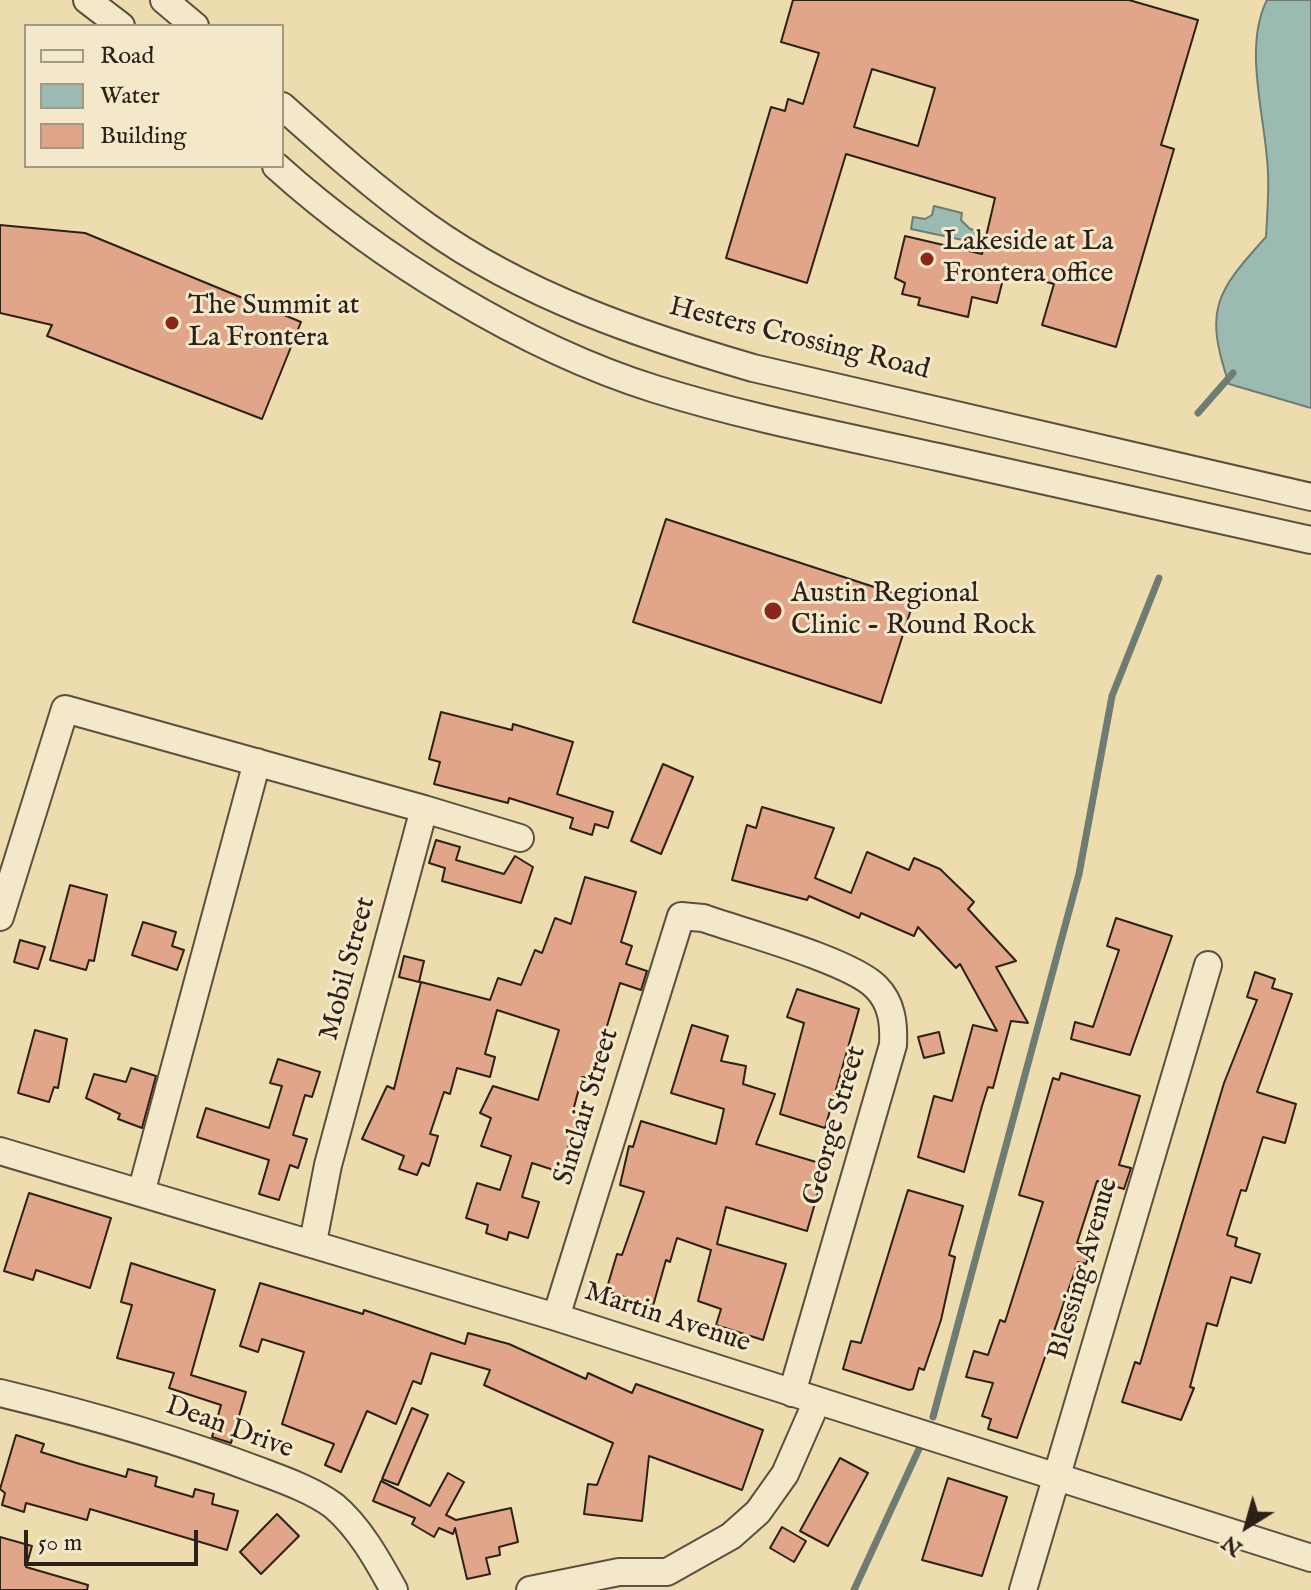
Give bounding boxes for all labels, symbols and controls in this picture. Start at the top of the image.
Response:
legend [24,24,284,168]
text: Road [100,41,154,72]
text: Water [100,81,160,112]
text: Building [100,121,186,152]
place label: Lakeside at La Frontera office [943,226,1114,292]
marker: Lakeside at La Frontera office [918,250,936,268]
place label: The Summit at La Frontera [188,290,359,356]
street label: Hesters Crossing Road [665,291,933,389]
marker: The Summit at La Frontera [163,314,181,332]
place label: Austin Regional Clinic - Round Rock [791,578,1036,644]
marker: Austin Regional Clinic - Round Rock [762,600,784,622]
street label: Mobil Street [314,894,384,1044]
street label: Sinclair Street [548,1025,628,1189]
street label: George Street [797,1042,875,1210]
street label: Blessing Avenue [1043,1174,1127,1364]
street label: Martin Avenue [580,1276,754,1362]
street label: Dean Drive [160,1390,298,1468]
north arrow [1207,1486,1287,1566]
scale bar [28,1514,202,1564]
text: 50 m [38,1528,82,1559]
text: N [1217,1528,1249,1562]

